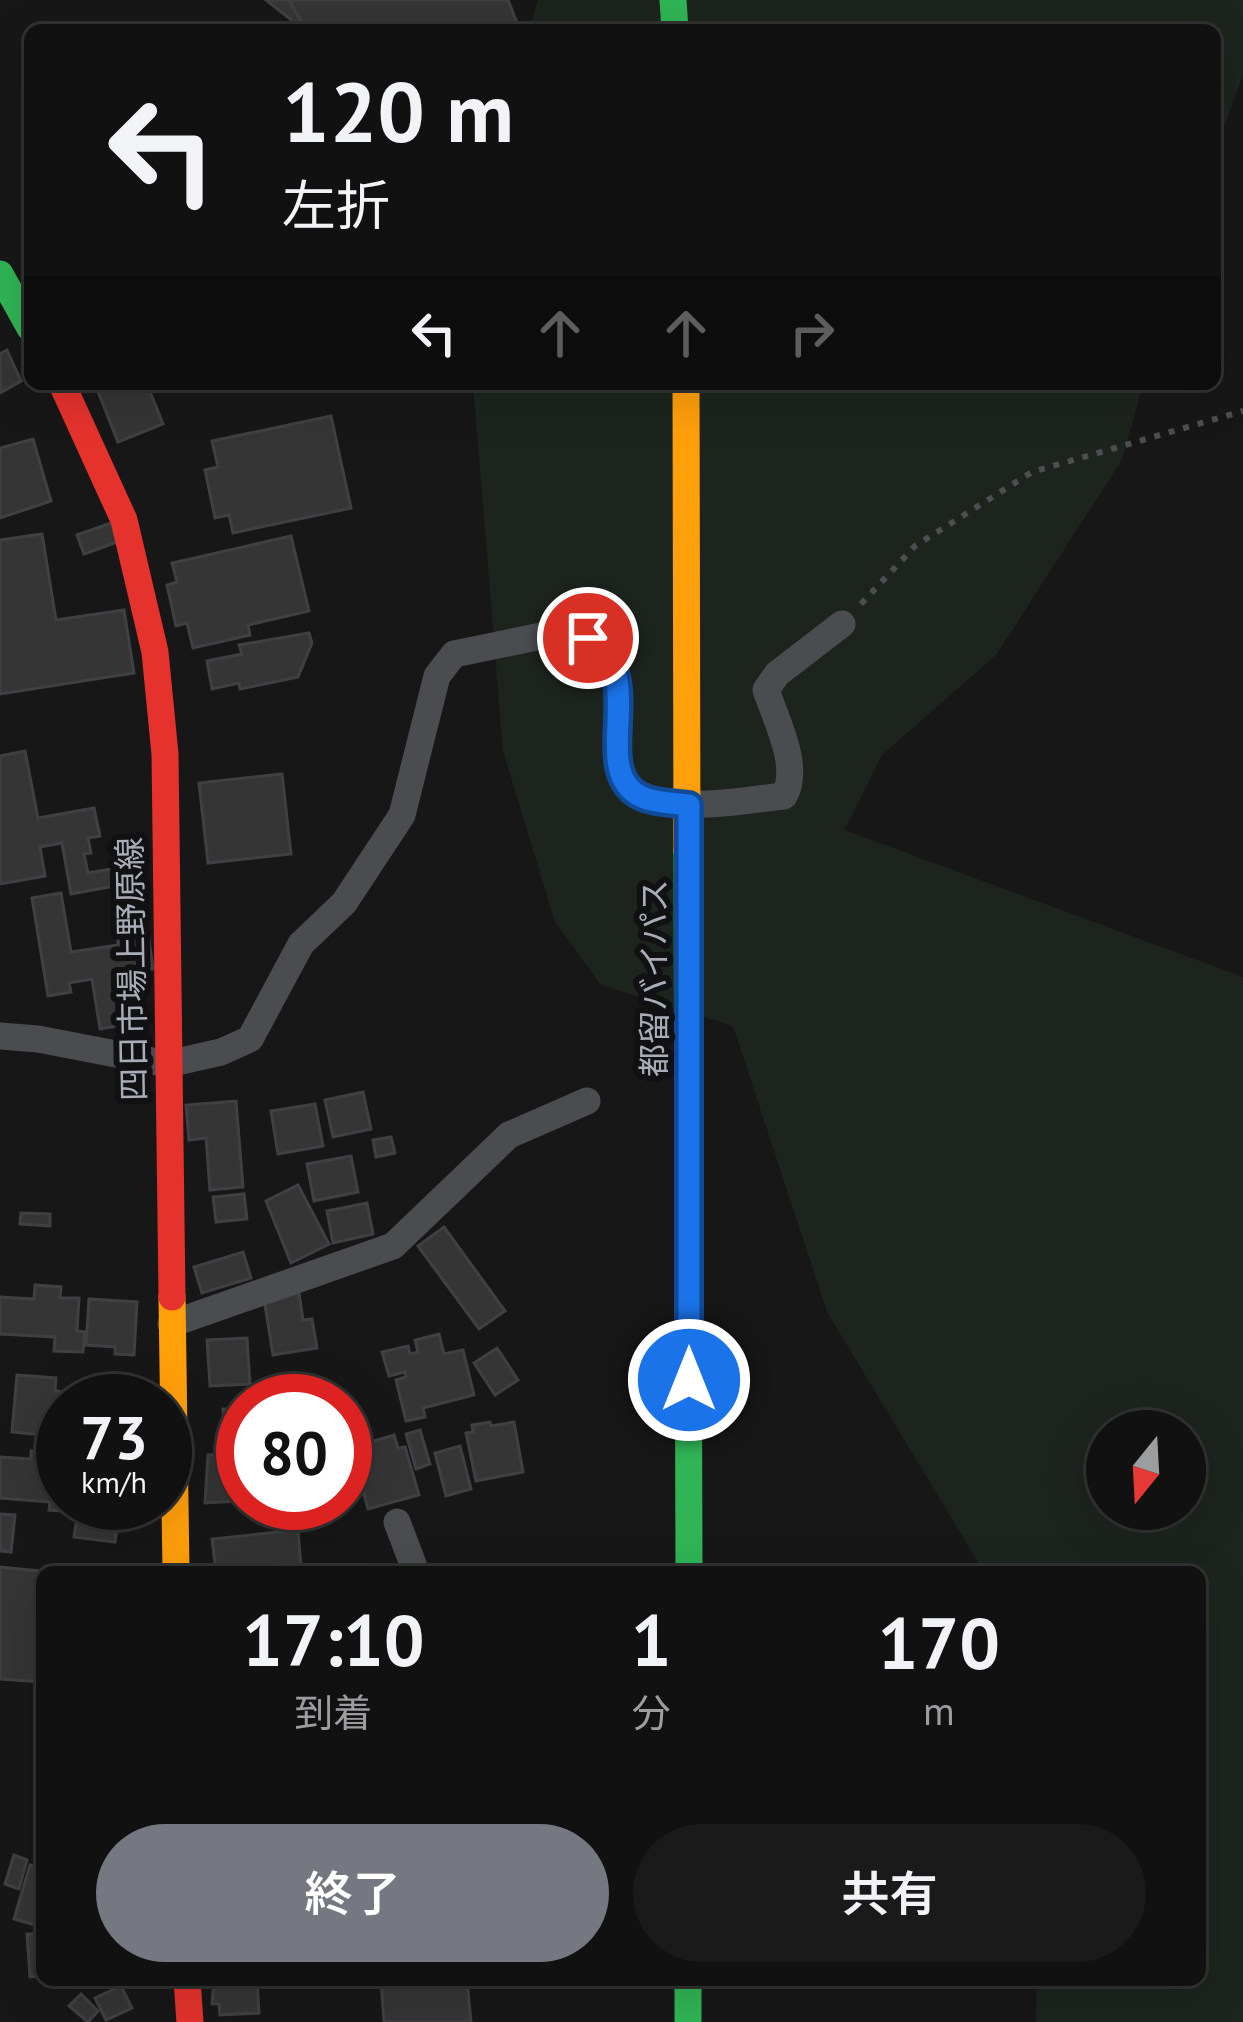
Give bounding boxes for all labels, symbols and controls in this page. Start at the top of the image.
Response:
text: 120 m [282,56,514,165]
icon: left [84,72,240,228]
text: 左折 [282,170,390,240]
icon: left [401,300,467,366]
icon: ahead [527,300,593,366]
icon: ahead [653,300,719,366]
icon: right [779,300,845,366]
pin [537,587,639,689]
icon: arrive [555,605,621,671]
street label: 四日市場上野原線 [107,837,155,1101]
street label: 都留バイパス [632,879,675,1077]
position arrow [626,1317,752,1443]
speed limit sign: 80 [216,1374,372,1530]
text: 73 [80,1398,148,1476]
north arrow [1086,1410,1206,1530]
map controls [1086,1410,1206,1530]
text: km/h [81,1462,147,1501]
text: 17:10 [242,1593,425,1686]
text: 1 [631,1593,672,1686]
text: 170 [878,1596,1000,1689]
text: m [923,1685,955,1736]
text: 到着 [294,1687,372,1738]
text: 分 [632,1687,671,1738]
button: 終了 [96,1824,609,1962]
button: 共有 [633,1824,1146,1962]

